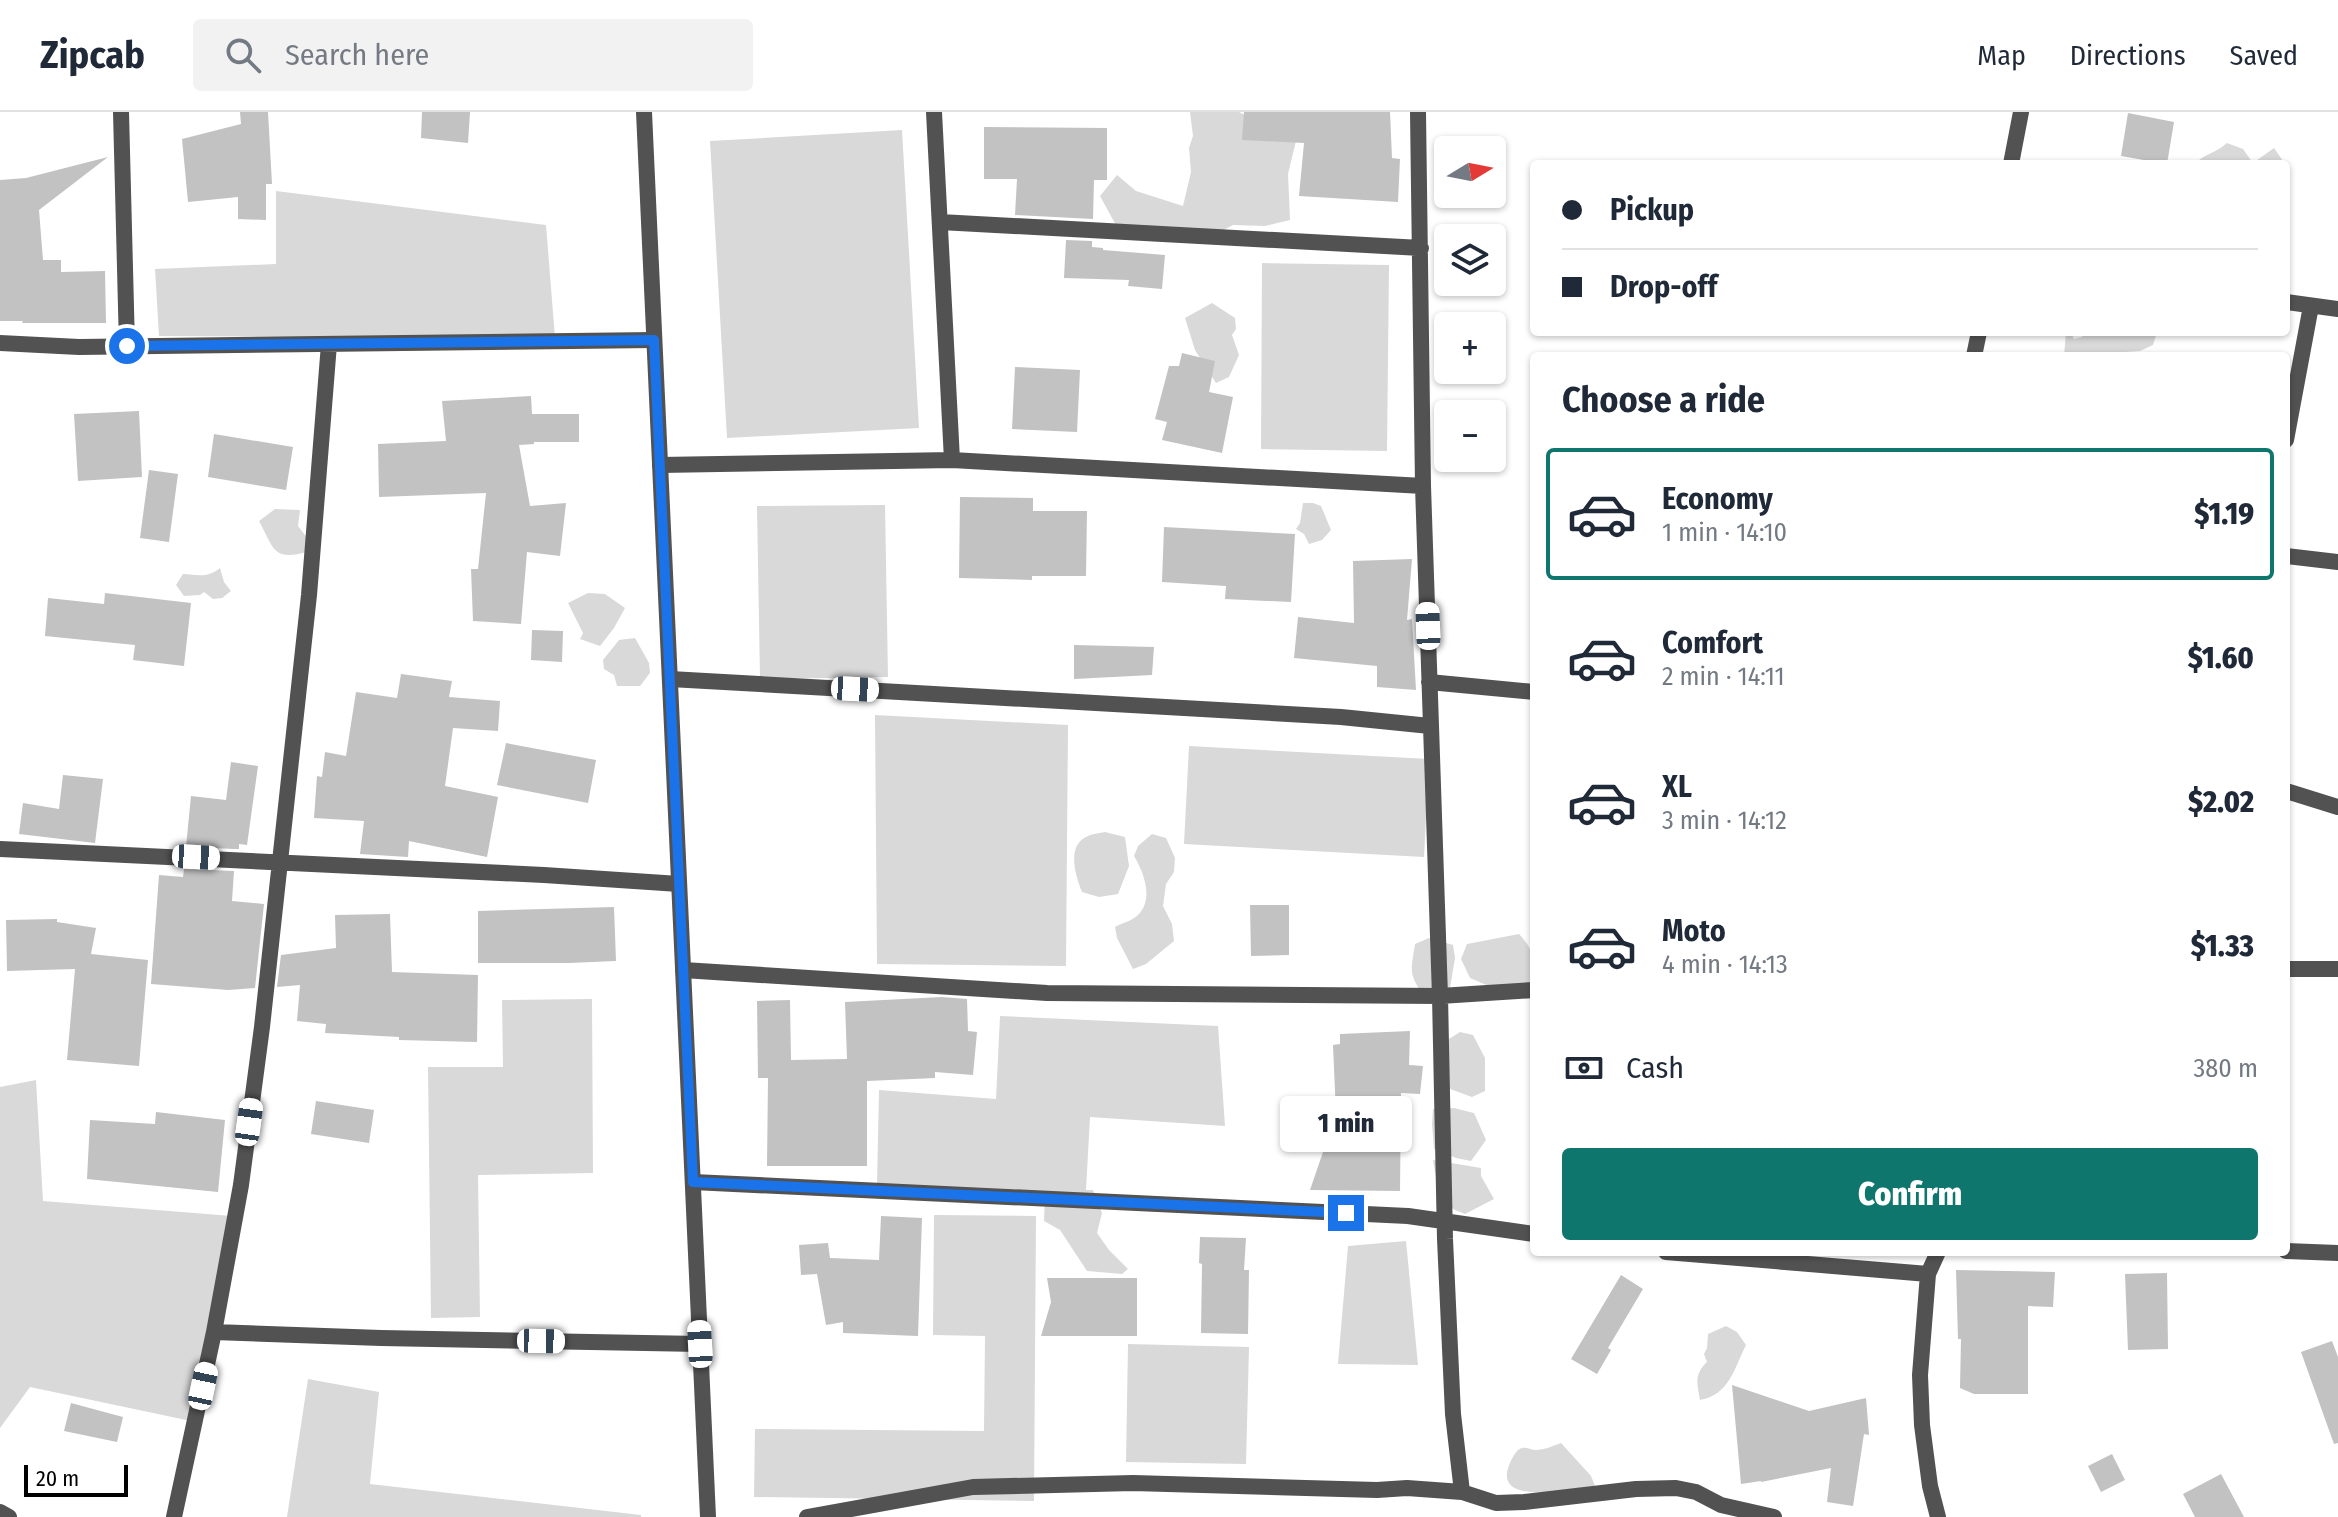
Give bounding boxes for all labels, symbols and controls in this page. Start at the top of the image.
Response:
search box [193,19,753,91]
text: Zipcab [40,32,145,78]
icon: search [221,33,265,77]
text: Search here [285,37,429,73]
text: Map [1977,39,2026,72]
text: Directions [2070,39,2186,72]
text: Saved [2230,39,2298,72]
north arrow [1434,136,1506,208]
map controls [1434,136,1506,472]
text: Pickup [1610,192,1694,228]
button: layers [1434,224,1506,296]
text: Drop-off [1610,269,1717,305]
button: + [1434,312,1506,384]
route start [109,328,145,364]
text: Choose a ride [1562,378,1765,422]
button: − [1434,400,1506,472]
icon: car [1566,478,1638,550]
text: Economy [1662,481,1773,517]
text: $1.19 [2194,496,2254,532]
text: 1 min · 14:10 [1662,517,1787,548]
car [1415,602,1441,650]
icon: car [1566,622,1638,694]
text: Comfort [1662,625,1763,661]
text: $1.60 [2188,640,2254,676]
text: 2 min · 14:11 [1662,661,1785,692]
car [830,676,880,702]
icon: car [1566,766,1638,838]
text: XL [1662,769,1692,805]
text: $2.02 [2188,784,2254,820]
text: 3 min · 14:12 [1662,805,1787,836]
car [171,844,221,870]
icon: car [1566,910,1638,982]
text: Moto [1662,913,1726,949]
text: $1.33 [2191,928,2254,964]
text: 4 min · 14:13 [1662,949,1788,980]
icon: cash [1562,1046,1606,1090]
text: Cash [1626,1050,1684,1086]
text: 380 m [2194,1053,2258,1084]
car [234,1097,264,1147]
callout: 1 min [1280,1097,1412,1153]
text: 1 min [1318,1108,1374,1139]
button: Confirm [1562,1148,2258,1240]
route end [1328,1195,1364,1231]
car [687,1319,713,1369]
car [517,1329,565,1353]
car [186,1360,220,1412]
scale bar [24,1461,128,1497]
text: 20 m [36,1465,79,1492]

